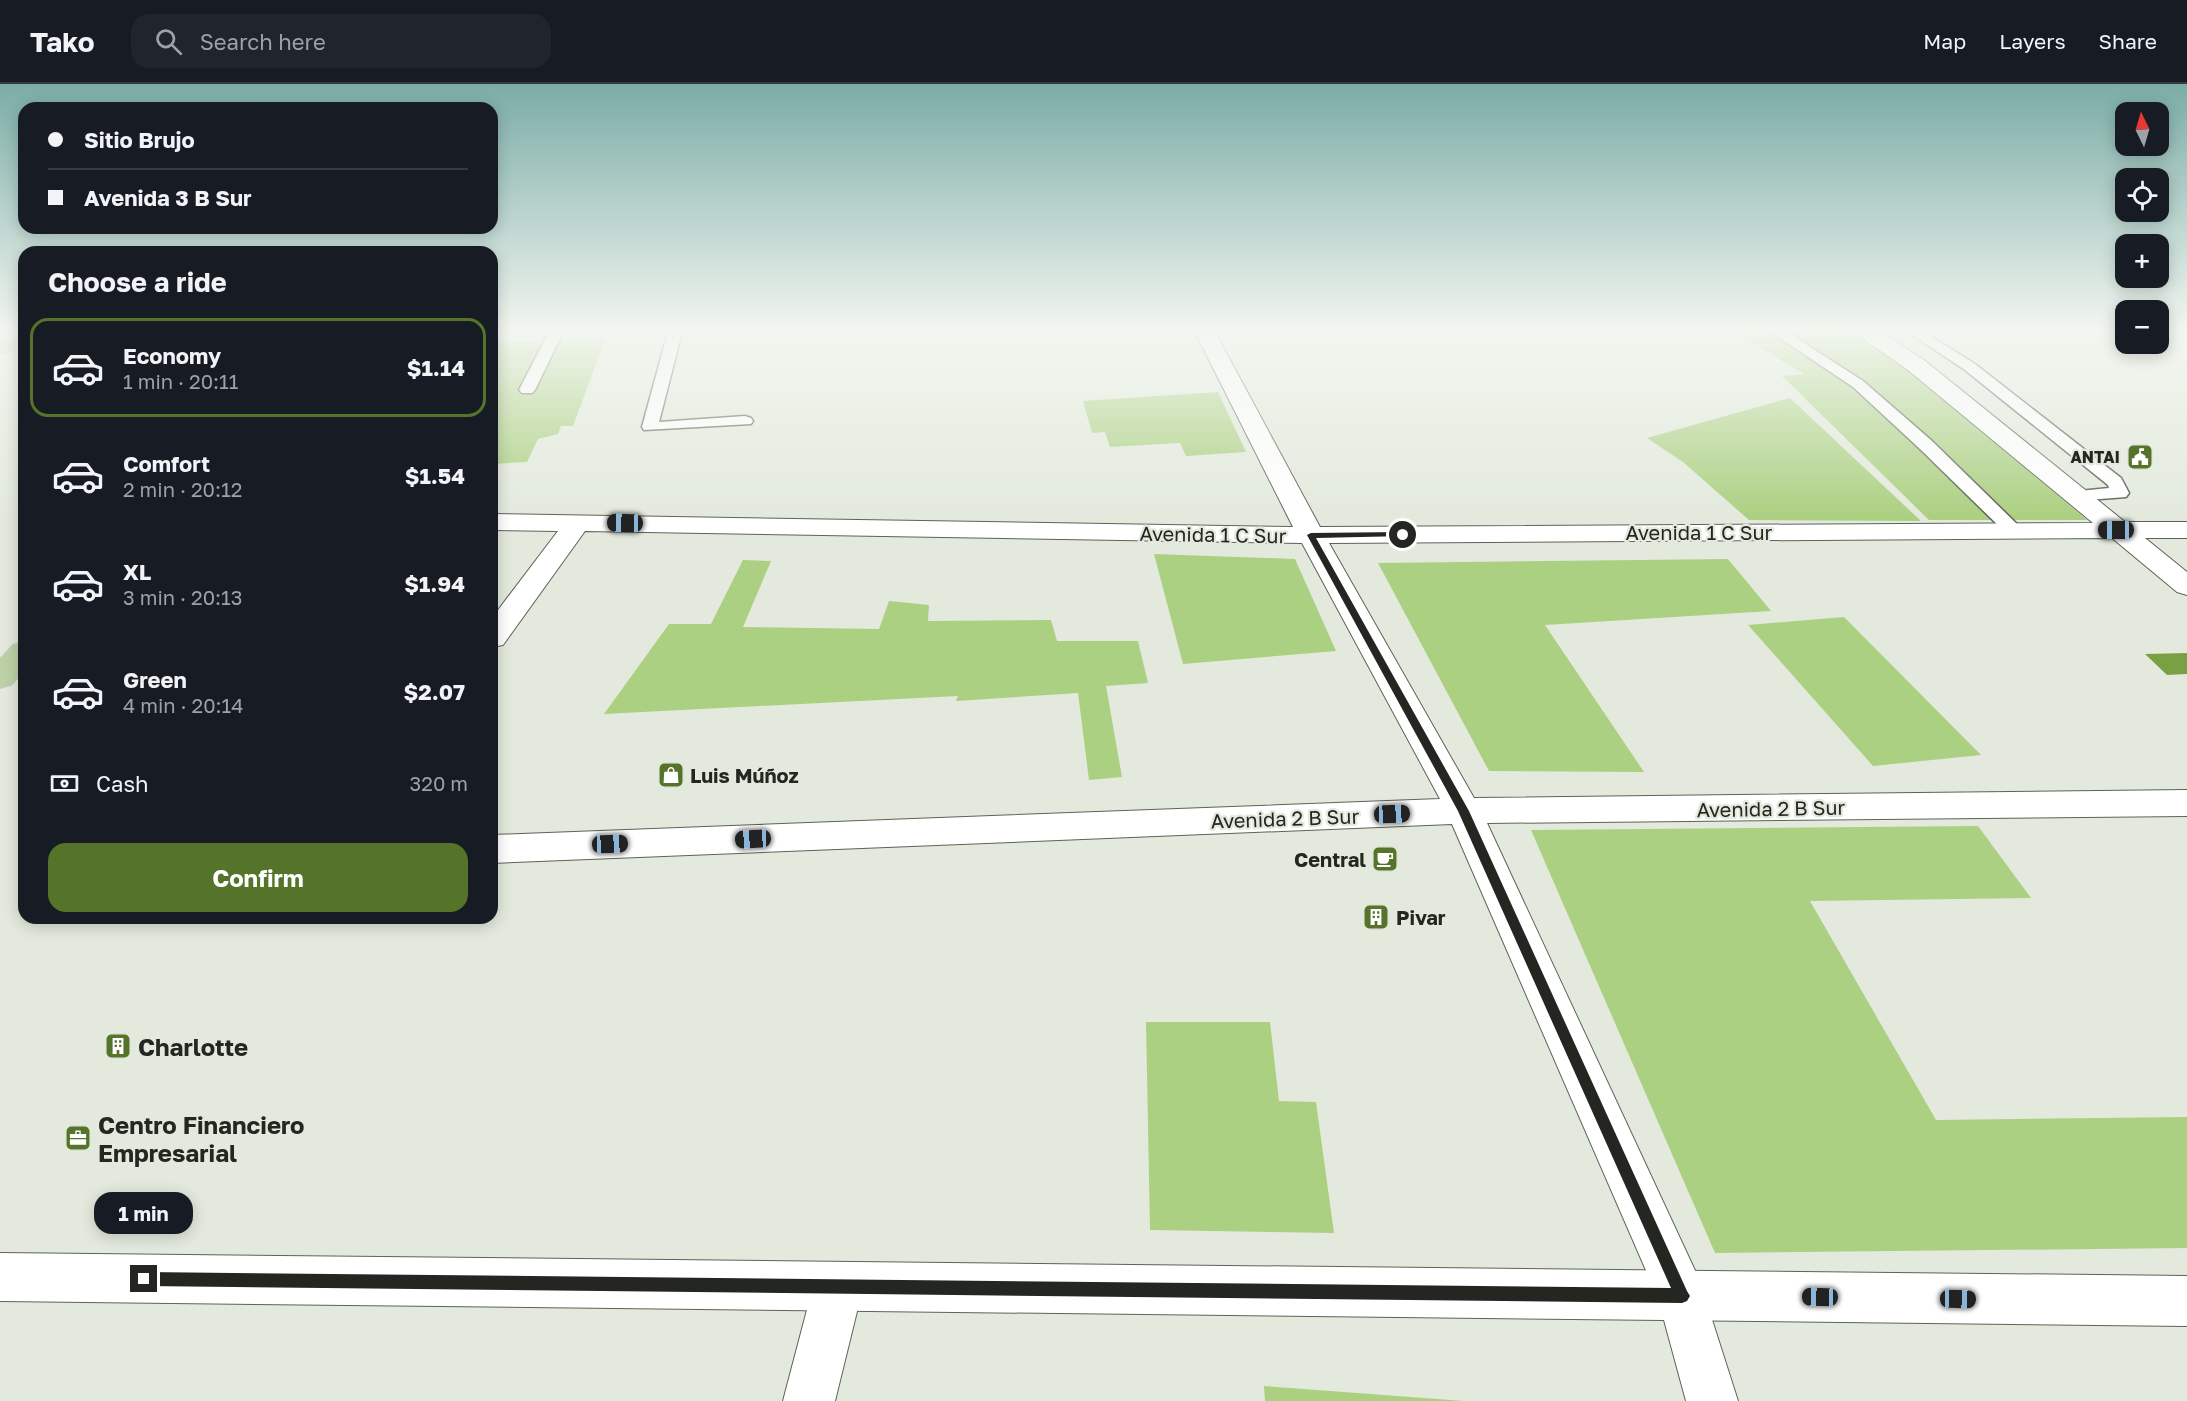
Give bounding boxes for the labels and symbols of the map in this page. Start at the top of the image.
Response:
north arrow [2115,102,2169,156]
public building icon: ANTAI [2125,442,2155,472]
place label: ANTAI [2070,447,2120,467]
car [607,514,643,532]
street label: Avenida 1 C Sur [1626,520,1773,544]
street label: Avenida 1 C Sur [1139,521,1287,547]
route start [1389,521,1416,548]
car [2098,521,2134,539]
shop icon: Luis Múñoz [656,760,686,790]
place label: Luis Múñoz [690,763,799,787]
street label: Avenida 2 B Sur [1697,795,1846,821]
street label: Avenida 2 B Sur [1210,803,1360,833]
car [1374,804,1410,824]
car [735,829,771,849]
car [592,834,628,854]
cafe icon: Central [1370,844,1400,874]
place label: Central [1294,847,1366,871]
building icon: Pivar [1361,902,1391,932]
place label: Pivar [1396,905,1446,929]
building icon: Charlotte [103,1031,133,1061]
place label: Charlotte [138,1032,248,1061]
place label: Centro Financiero Empresarial [98,1110,304,1167]
office icon: Centro Financiero Empresarial [63,1123,93,1153]
callout: 1 min [94,1192,194,1234]
route end [130,1265,157,1292]
car [1802,1288,1838,1306]
car [1940,1290,1976,1308]

